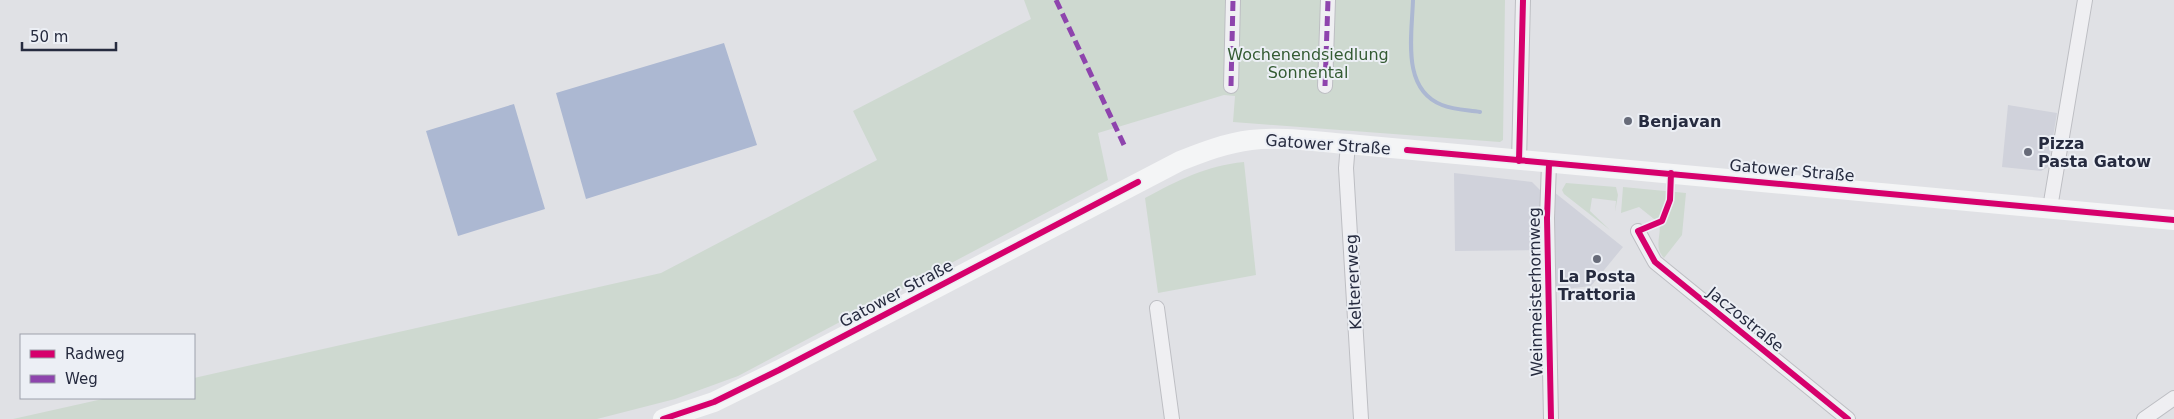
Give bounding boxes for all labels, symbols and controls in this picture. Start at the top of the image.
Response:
scale bar [22,20,116,52]
text: 50 m [30,28,68,46]
park label: Wochenendsiedlung Sonnental [1227,45,1389,82]
place label: Benjavan [1638,112,1721,131]
marker: Benjavan [1622,115,1634,127]
street label: Gatower Straße [1265,131,1391,158]
place label: Pizza Pasta Gatow [2038,134,2151,171]
marker: Pizza Pasta Gatow [2022,146,2034,158]
street label: Gatower Straße [1729,156,1855,185]
street label: Weinmeisterhornweg [1525,207,1546,377]
street label: Keltererweg [1342,234,1365,330]
marker: La Posta Trattoria [1591,253,1603,265]
street label: Gatower Straße [836,256,956,331]
place label: La Posta Trattoria [1558,267,1636,304]
street label: Jaczostraße [1703,282,1788,356]
legend [20,334,195,399]
text: Radweg [65,345,125,363]
text: Weg [65,370,98,388]

